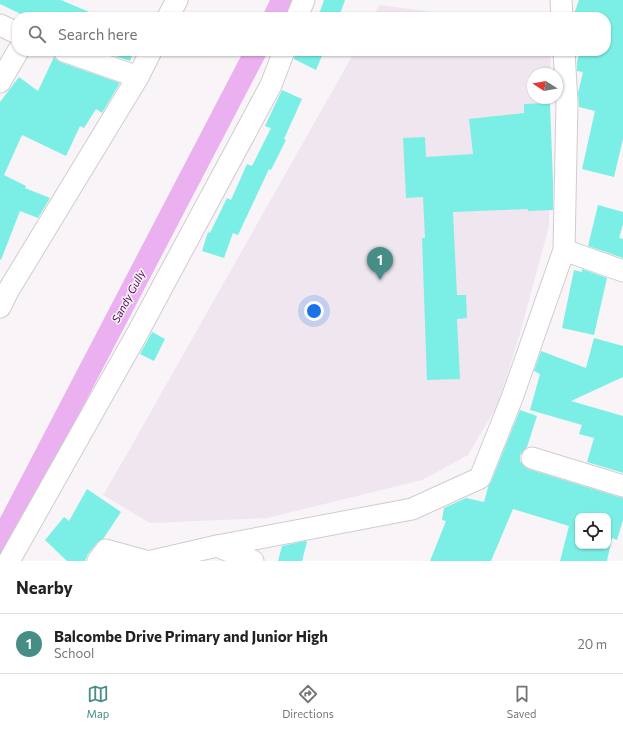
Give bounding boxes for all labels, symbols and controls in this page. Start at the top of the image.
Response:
search box [12,12,611,56]
icon: search [26,23,48,45]
text: Search here [58,25,137,43]
north arrow [527,68,563,104]
pin: 1 [367,247,393,280]
water label: Sandy Gully [109,267,148,325]
your location [304,301,324,321]
map controls [575,513,611,549]
button: locate [575,513,611,549]
text: Nearby [16,577,73,598]
text: Balcombe Drive Primary and Junior High [54,627,328,645]
text: 1 [26,636,32,652]
text: 20 m [578,636,607,652]
text: School [54,645,94,661]
tab: Map [87,683,109,720]
tab: Directions [282,683,334,720]
tab: Saved [507,683,536,720]

